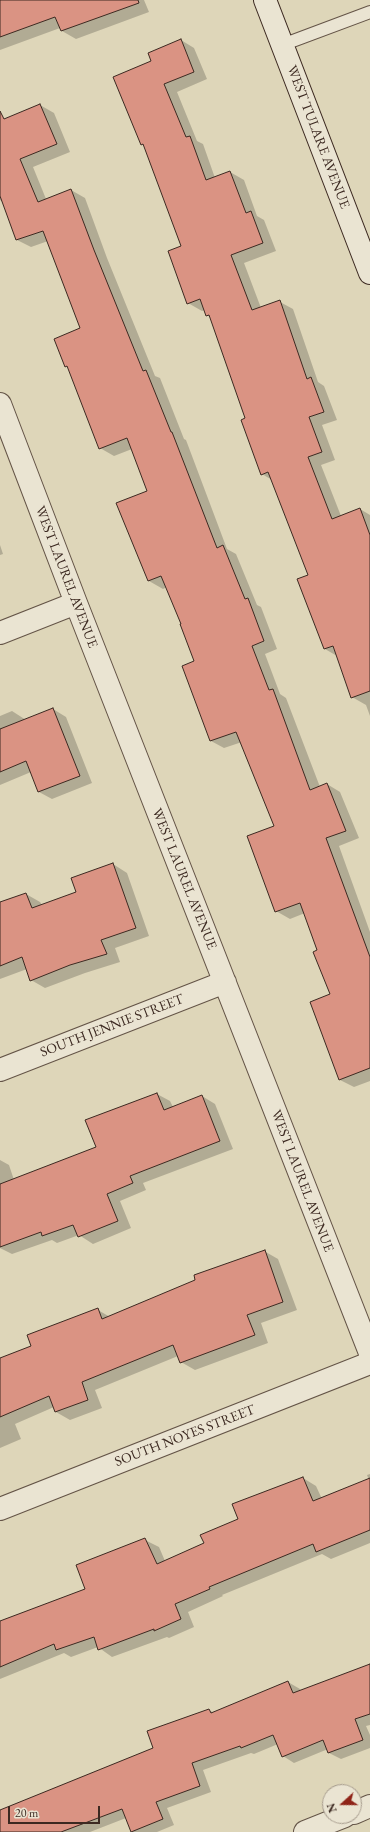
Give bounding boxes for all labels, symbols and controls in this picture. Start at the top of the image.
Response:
street label: WEST TULARE AVENUE [283,63,353,211]
street label: WEST LAUREL AVENUE [31,504,101,650]
street label: WEST LAUREL AVENUE [148,806,220,952]
street label: SOUTH JENNIE STREET [38,991,186,1061]
street label: WEST LAUREL AVENUE [267,1108,337,1254]
street label: SOUTH NOYES STREET [112,1401,258,1471]
north arrow [322,1784,362,1824]
scale bar [10,1798,102,1824]
text: N [324,1801,340,1815]
text: 20 m [15,1805,38,1821]

